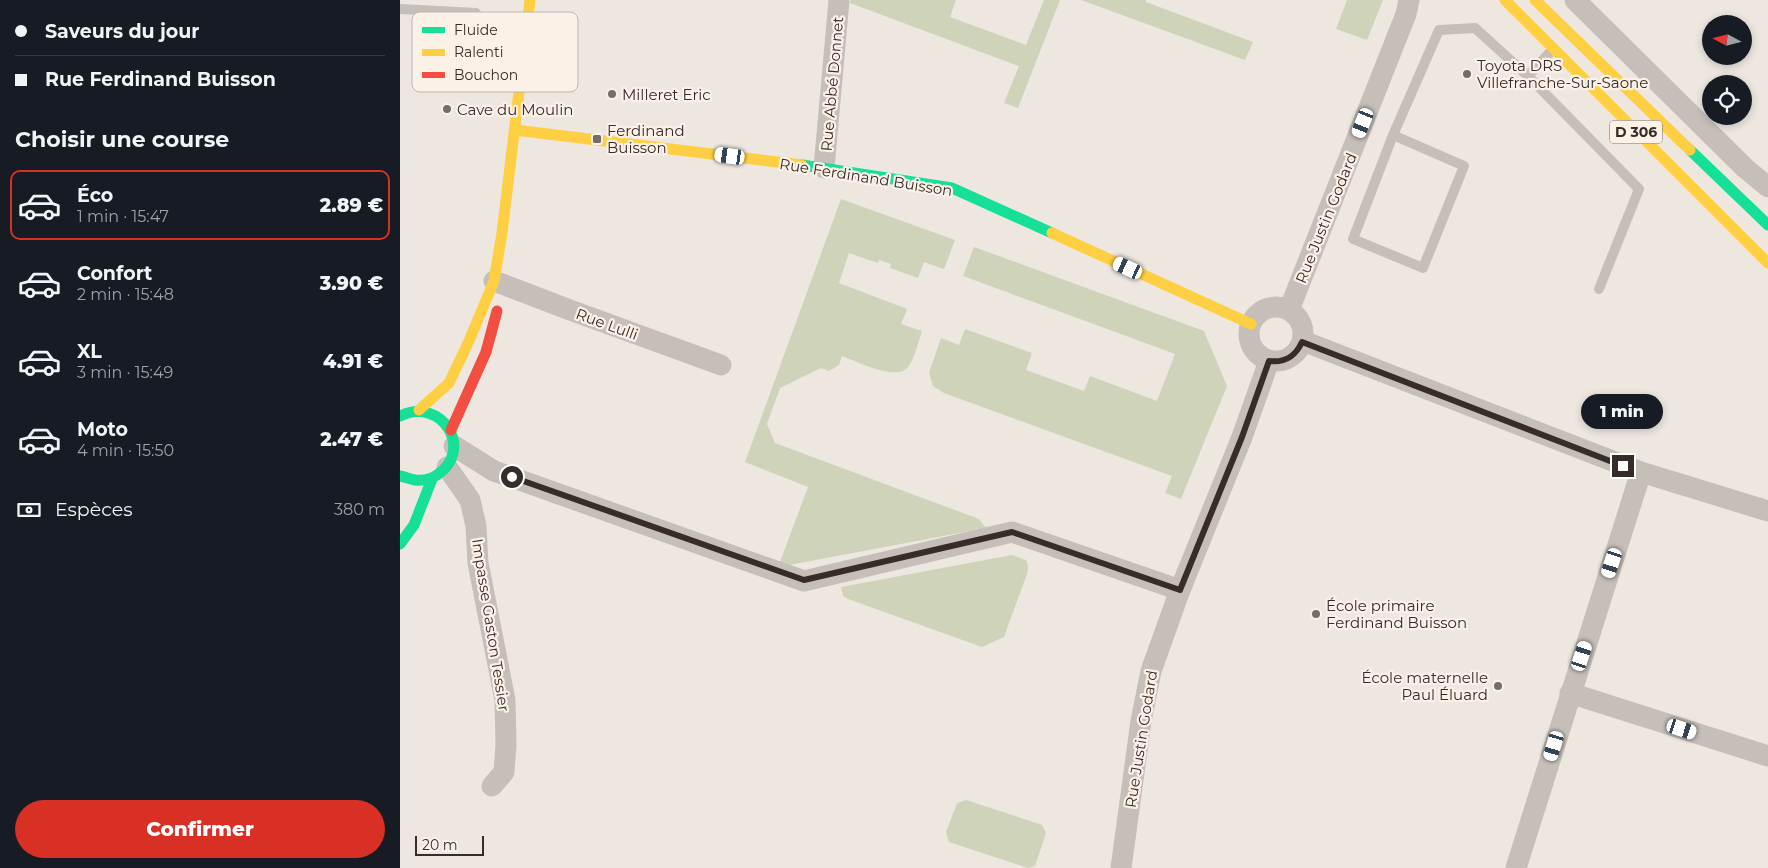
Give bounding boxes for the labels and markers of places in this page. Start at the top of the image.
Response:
place label: Toyota DRS Villefranche-Sur-Saone [1477,56,1648,92]
marker: Toyota DRS Villefranche-Sur-Saone [1461,68,1473,80]
place label: Milleret Eric [622,85,711,104]
marker: Milleret Eric [606,88,618,100]
place label: Cave du Moulin [457,100,573,119]
marker: Cave du Moulin [441,103,453,115]
place label: Ferdinand Buisson [607,121,685,157]
marker: Ferdinand Buisson [591,133,603,145]
place label: École primaire Ferdinand Buisson [1326,596,1467,632]
marker: École primaire Ferdinand Buisson [1310,608,1322,620]
place label: École maternelle Paul Éluard [1361,668,1488,704]
marker: École maternelle Paul Éluard [1492,680,1504,692]

